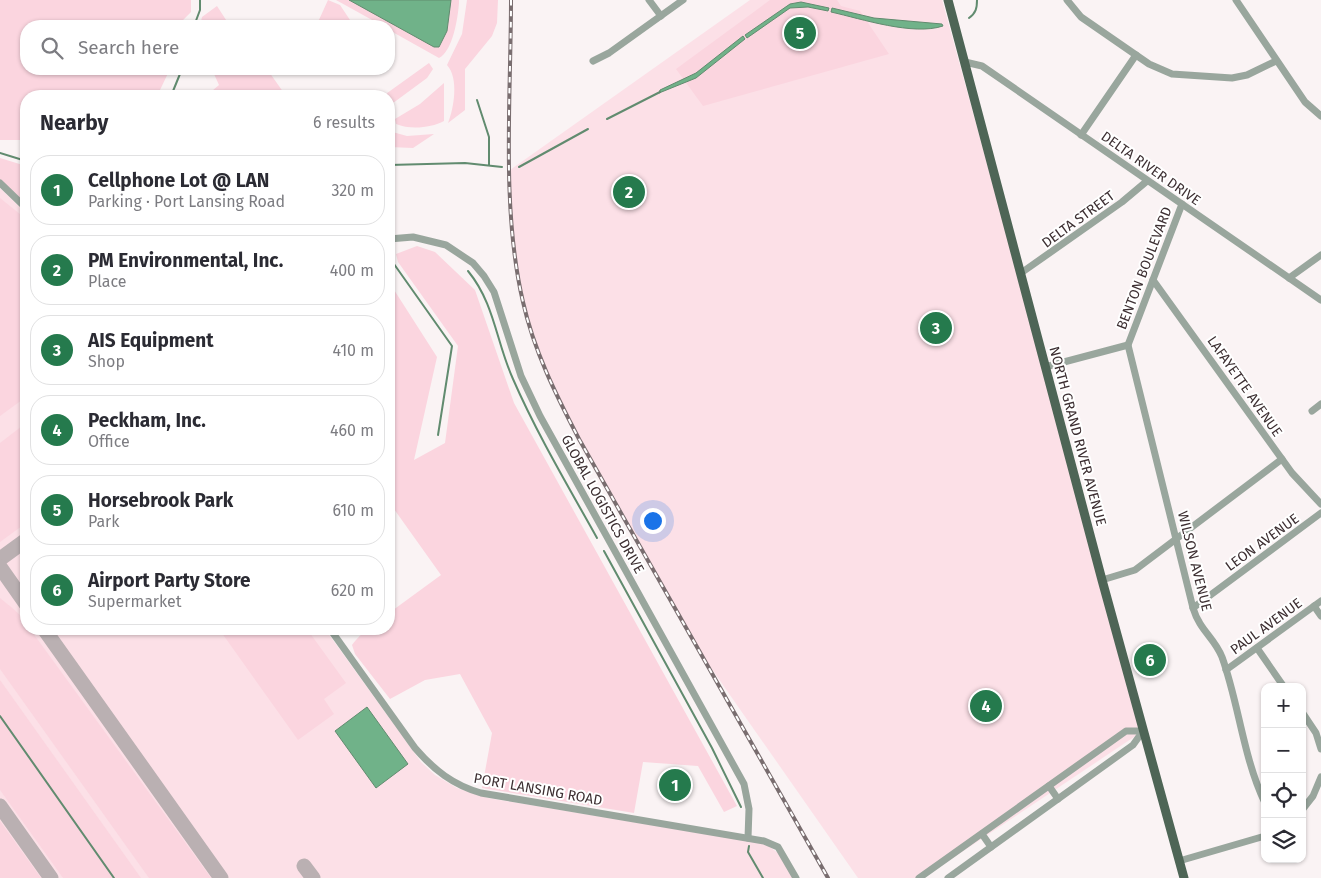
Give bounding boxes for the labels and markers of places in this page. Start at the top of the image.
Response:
pin: 5 [784,14,816,52]
pin: 2 [613,173,645,211]
pin: 3 [920,309,952,347]
pin: 6 [1134,641,1166,679]
pin: 4 [970,687,1002,725]
pin: 1 [659,766,691,804]

